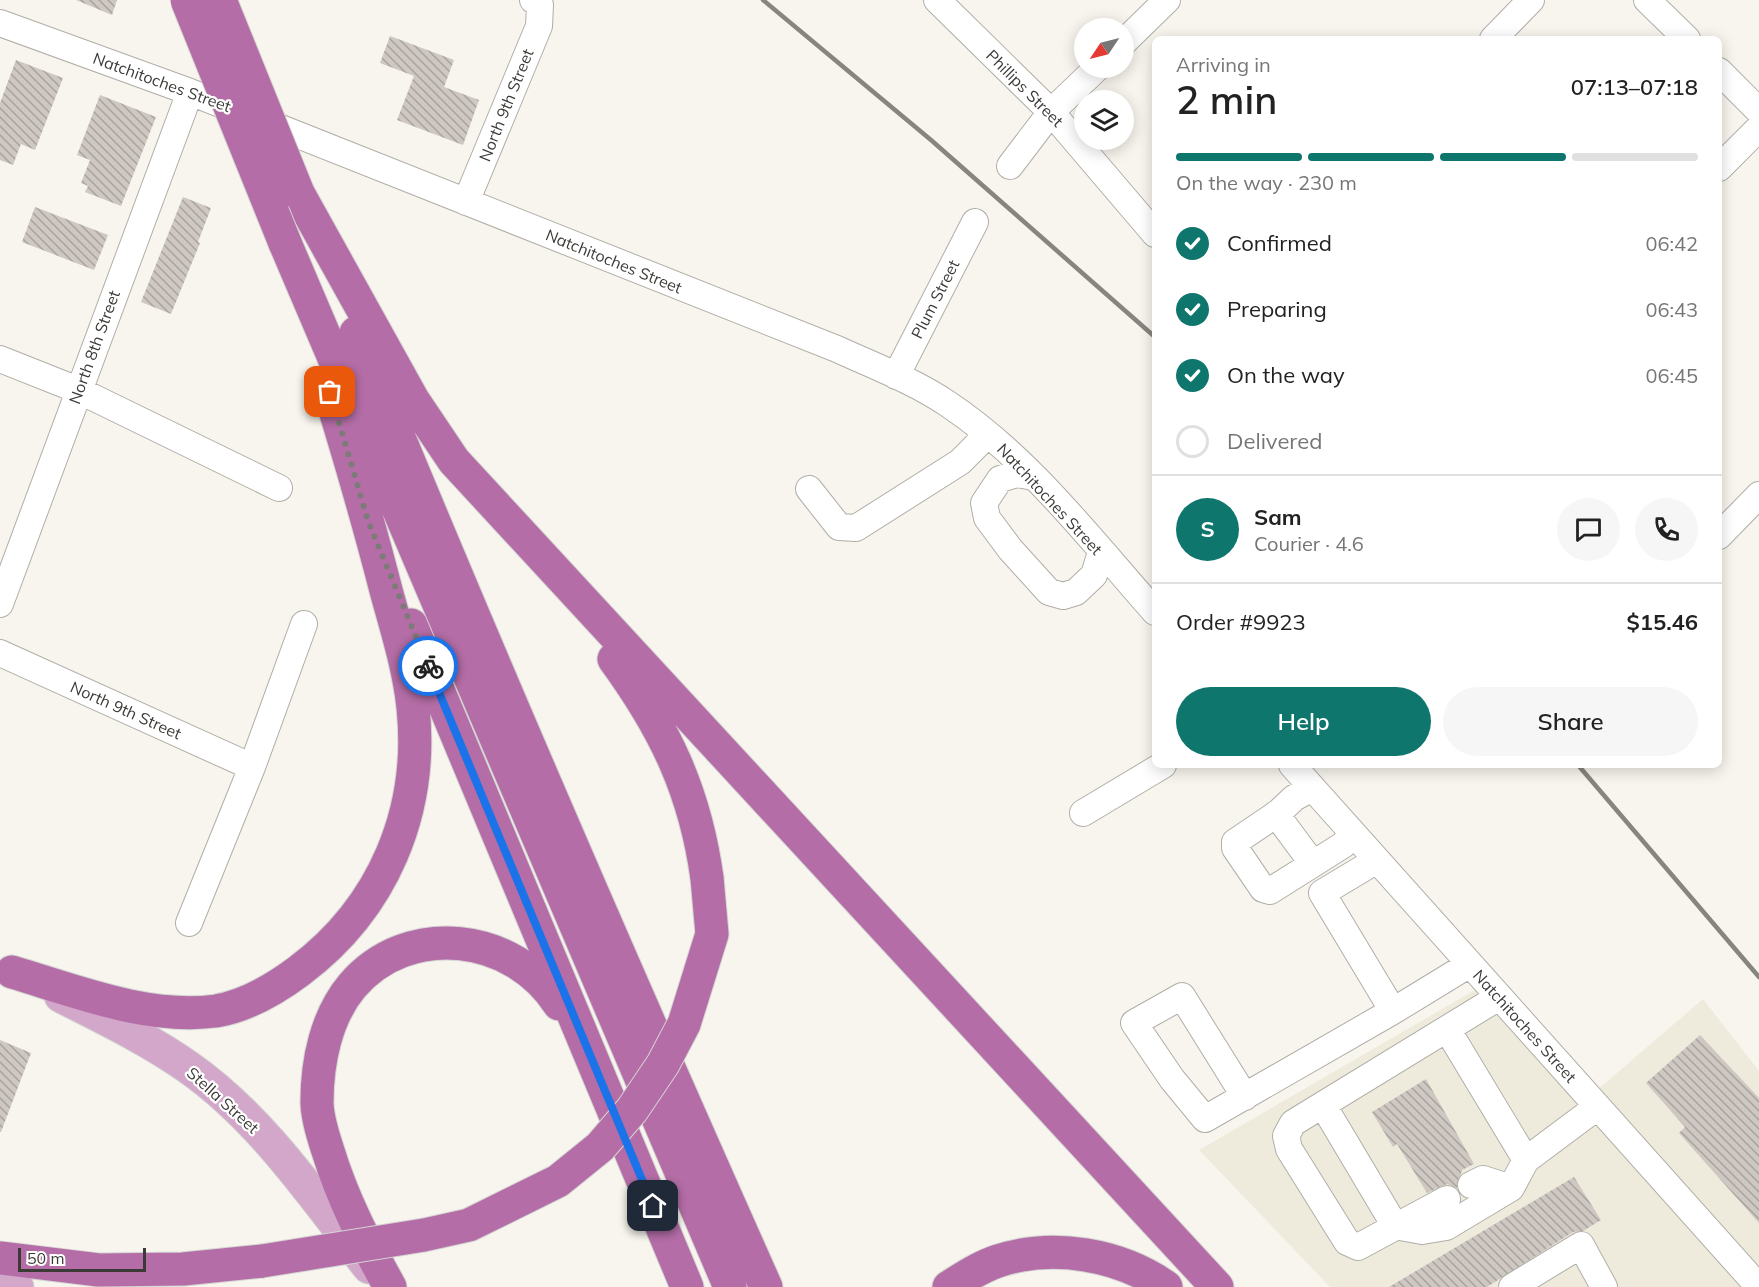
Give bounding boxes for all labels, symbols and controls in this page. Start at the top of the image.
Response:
north arrow [1074,18,1134,78]
map controls [1074,18,1134,150]
street label: North 9th Street [474,45,538,164]
street label: Phillips Street [982,45,1068,131]
street label: Natchitoches Street [90,48,234,116]
text: Arriving in [1176,52,1271,77]
text: 07:13–07:18 [1571,73,1698,101]
text: 2 min [1176,75,1277,124]
button: layers [1074,90,1134,150]
text: On the way · 230 m [1176,170,1357,195]
street label: Natchitoches Street [543,225,685,298]
icon: check [1176,227,1209,260]
text: Confirmed [1227,229,1332,257]
text: 06:42 [1645,231,1698,256]
street label: Plum Street [907,256,964,342]
street label: North 8th Street [64,287,124,407]
icon: check [1176,293,1209,326]
text: Preparing [1227,295,1327,323]
text: 06:43 [1645,297,1698,322]
icon: check [1176,359,1209,392]
text: On the way [1227,361,1345,389]
text: 06:45 [1645,363,1698,388]
pin [304,366,355,417]
icon: bag [313,375,346,408]
text: Delivered [1227,427,1322,455]
street label: Natchitoches Street [993,439,1107,559]
button: chat [1557,498,1620,561]
button: phone [1635,498,1698,561]
text: Sam [1254,503,1302,531]
text: S [1200,515,1215,543]
text: Courier · 4.6 [1254,531,1364,556]
text: Order #9923 [1176,608,1306,636]
text: $15.46 [1627,608,1698,636]
courier [398,636,458,696]
icon: bike [412,650,445,683]
street label: North 9th Street [67,677,185,744]
button: Help [1176,687,1431,756]
button: Share [1443,687,1698,756]
street label: Natchitoches Street [1469,965,1581,1087]
street label: Stella Street [183,1063,263,1138]
pin [627,1180,678,1231]
icon: home [636,1189,669,1222]
scale bar [18,1245,146,1272]
text: 50 m [27,1248,64,1268]

